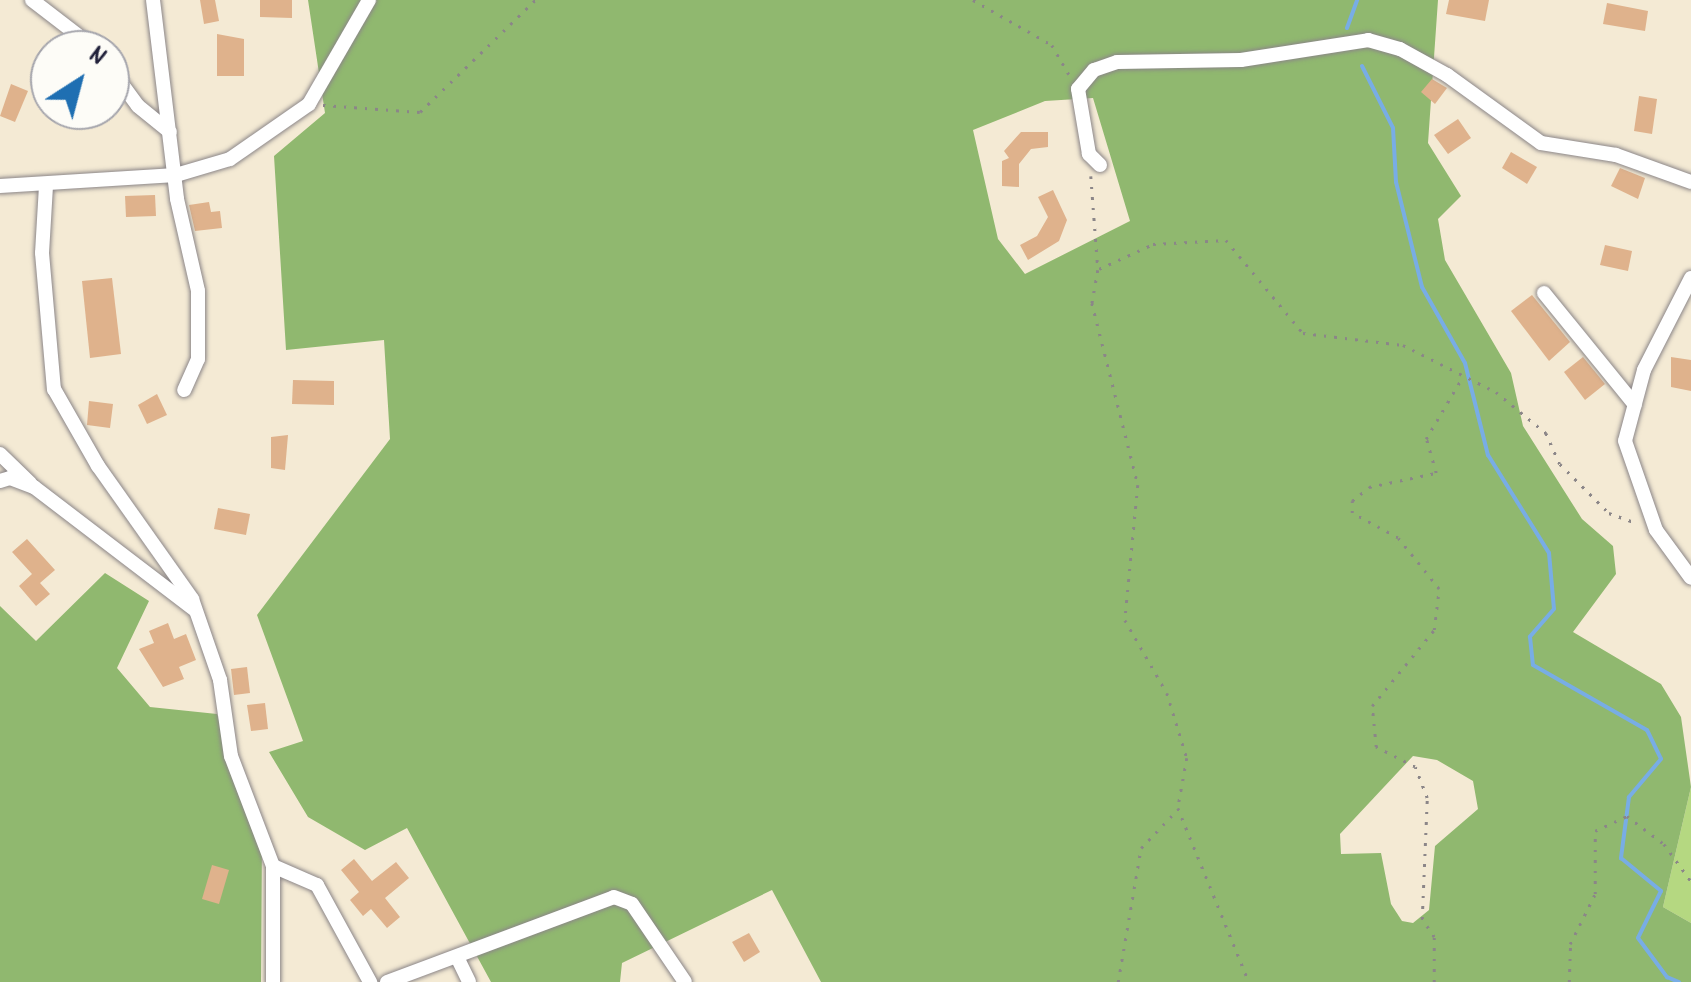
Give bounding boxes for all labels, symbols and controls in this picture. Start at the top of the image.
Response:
north arrow [30,30,130,130]
text: N [79,37,114,78]

